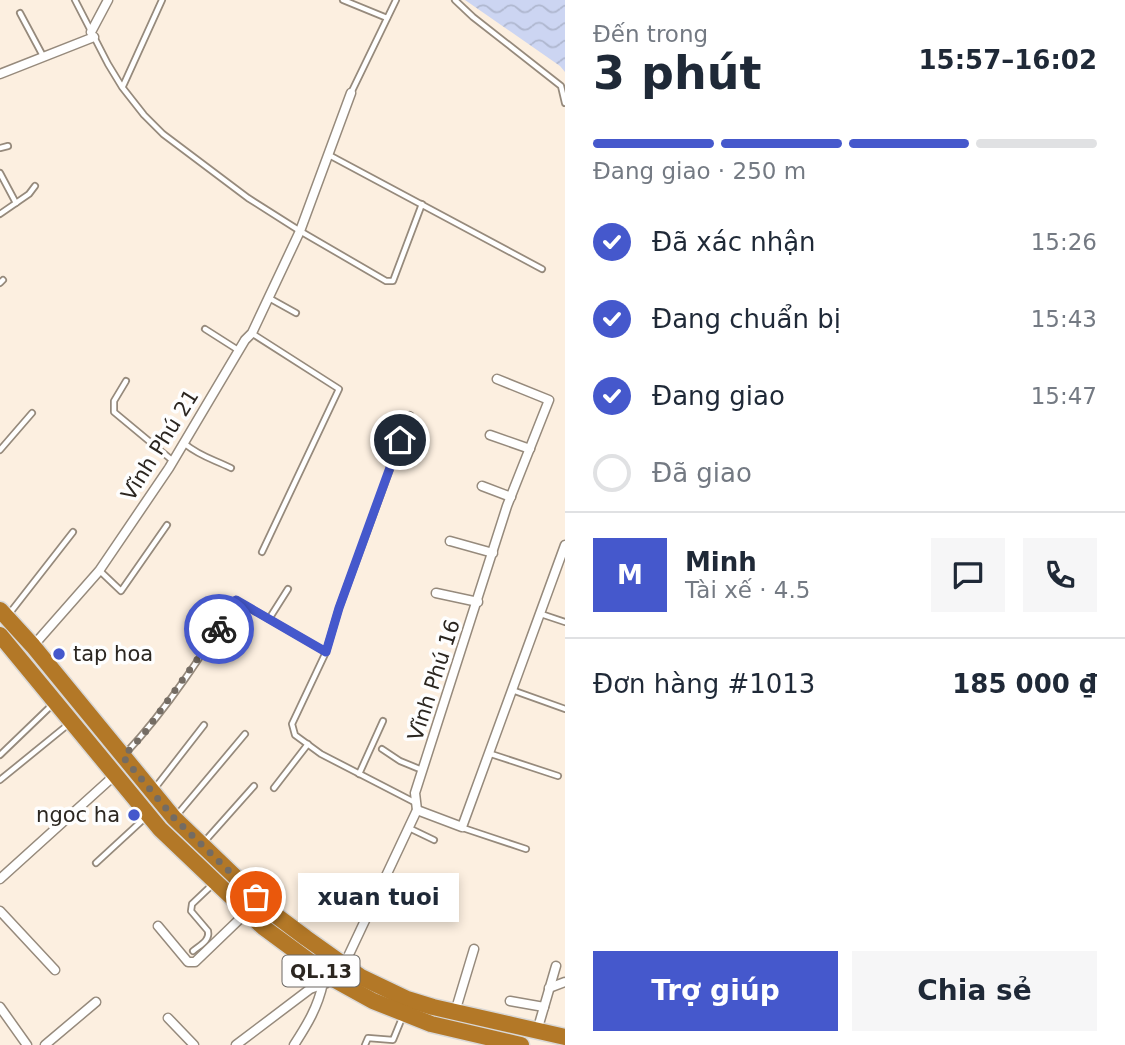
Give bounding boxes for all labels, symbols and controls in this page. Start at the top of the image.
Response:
text: Đến trong [593,21,708,47]
text: 15:57–16:02 [918,45,1097,75]
text: 3 phút [593,46,761,100]
text: Đang giao · 250 m [593,158,806,184]
icon: check [593,223,631,261]
text: Đã xác nhận [652,227,816,257]
text: 15:26 [1031,229,1097,255]
icon: check [593,300,631,338]
text: Đang chuẩn bị [652,304,841,334]
text: 15:43 [1031,306,1097,332]
icon: check [593,377,631,415]
text: Đang giao [652,381,785,411]
text: 15:47 [1031,383,1097,409]
street label: Vĩnh Phú 21 [116,385,204,505]
pin [370,410,430,470]
icon: home [381,421,419,459]
text: Đã giao [652,458,752,488]
button: chat [931,538,1005,612]
button: phone [1023,538,1097,612]
text: Minh [685,547,757,577]
text: M [617,560,643,590]
text: Tài xế · 4.5 [685,577,810,603]
courier [184,594,254,664]
icon: bike [200,610,238,648]
street label: Vĩnh Phú 16 [403,616,465,744]
place label: tap hoa [73,642,153,666]
marker: tap hoa [51,646,67,662]
text: Đơn hàng #1013 [593,669,815,699]
text: 185 000 ₫ [952,669,1097,699]
place label: ngoc ha [36,803,120,827]
marker: ngoc ha [126,807,142,823]
pin [226,867,286,927]
callout: xuan tuoi [298,872,459,922]
icon: bag [237,878,275,916]
text: xuan tuoi [317,884,440,910]
button: Trợ giúp [593,951,838,1031]
button: Chia sẻ [852,951,1097,1031]
road number: QL.13 [282,956,360,987]

